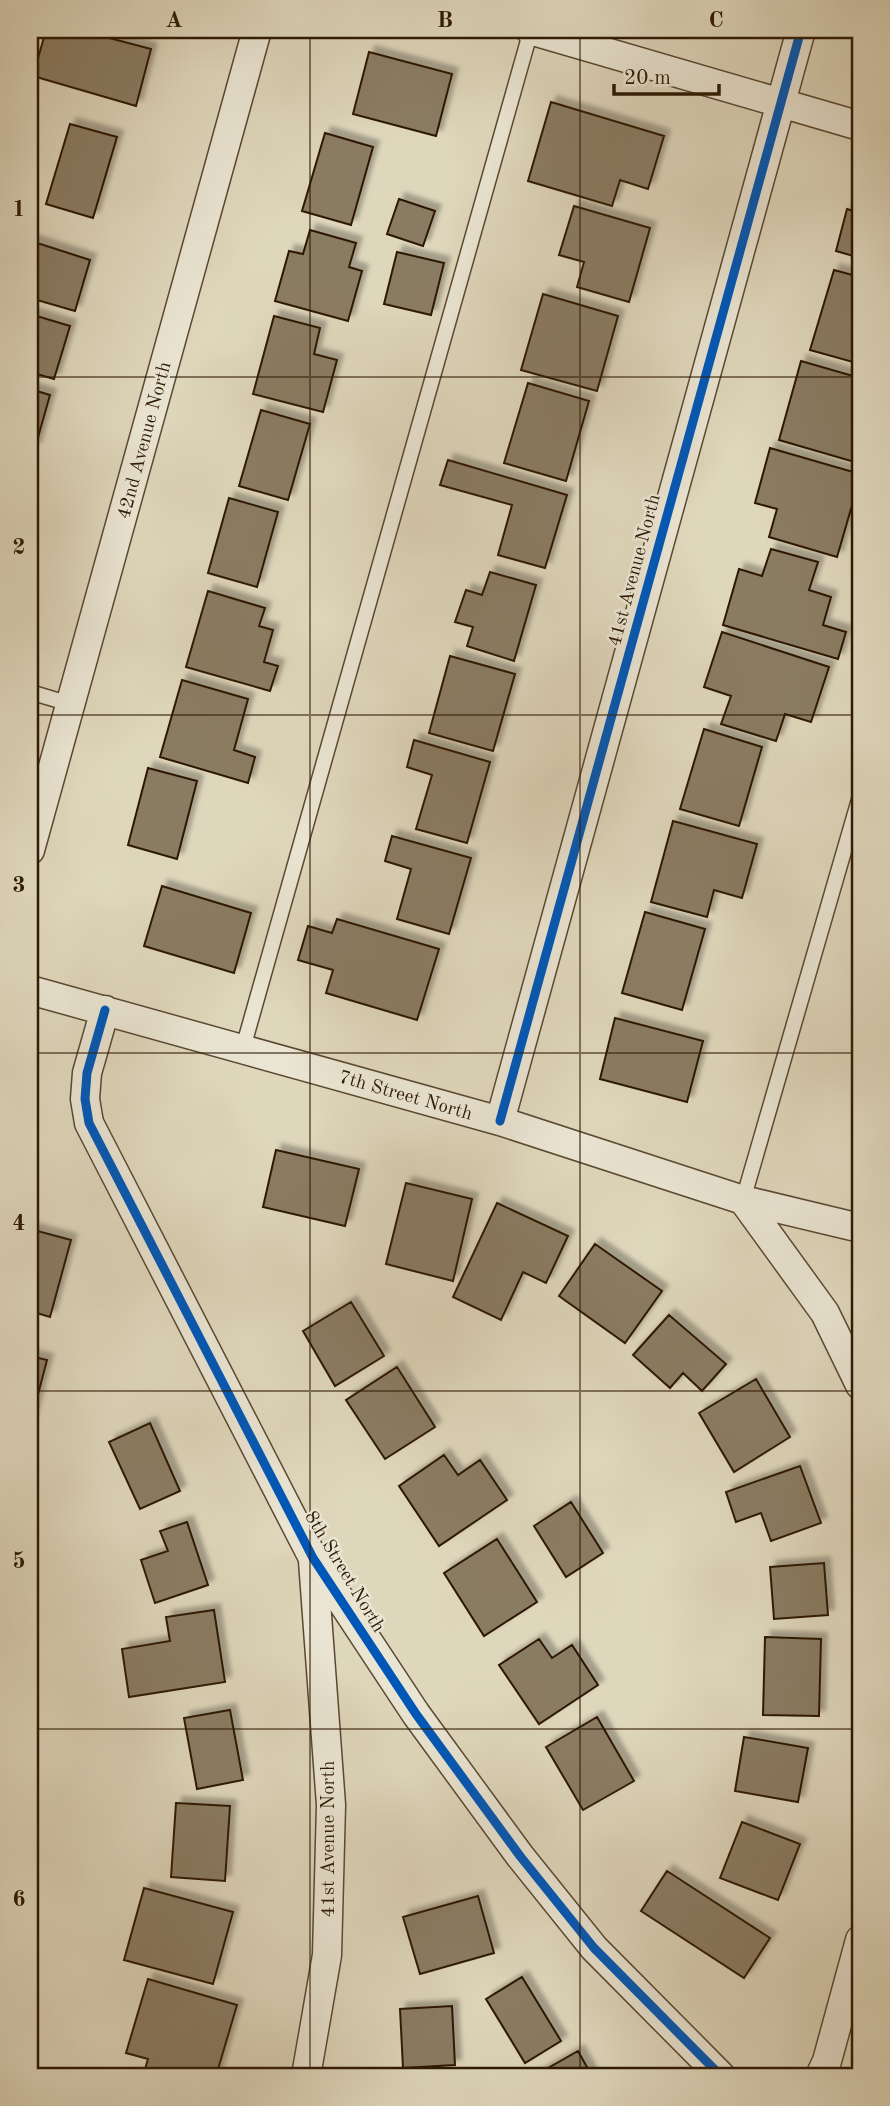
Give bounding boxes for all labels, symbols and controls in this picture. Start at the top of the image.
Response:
text: A [165,9,183,32]
text: B [437,9,453,32]
text: C [708,9,724,32]
scale bar [614,52,718,96]
text: 20 m [624,68,671,89]
text: 1 [12,198,26,221]
street label: 42nd Avenue North [115,360,176,521]
street label: 41st Avenue North [606,492,665,649]
text: 2 [12,536,26,559]
text: 3 [12,874,26,897]
street label: 7th Street North [336,1068,474,1125]
text: 4 [12,1212,26,1235]
street label: 8th Street North [300,1508,387,1636]
text: 5 [12,1550,26,1573]
street label: 41st Avenue North [320,1761,339,1917]
text: 6 [12,1888,26,1911]

